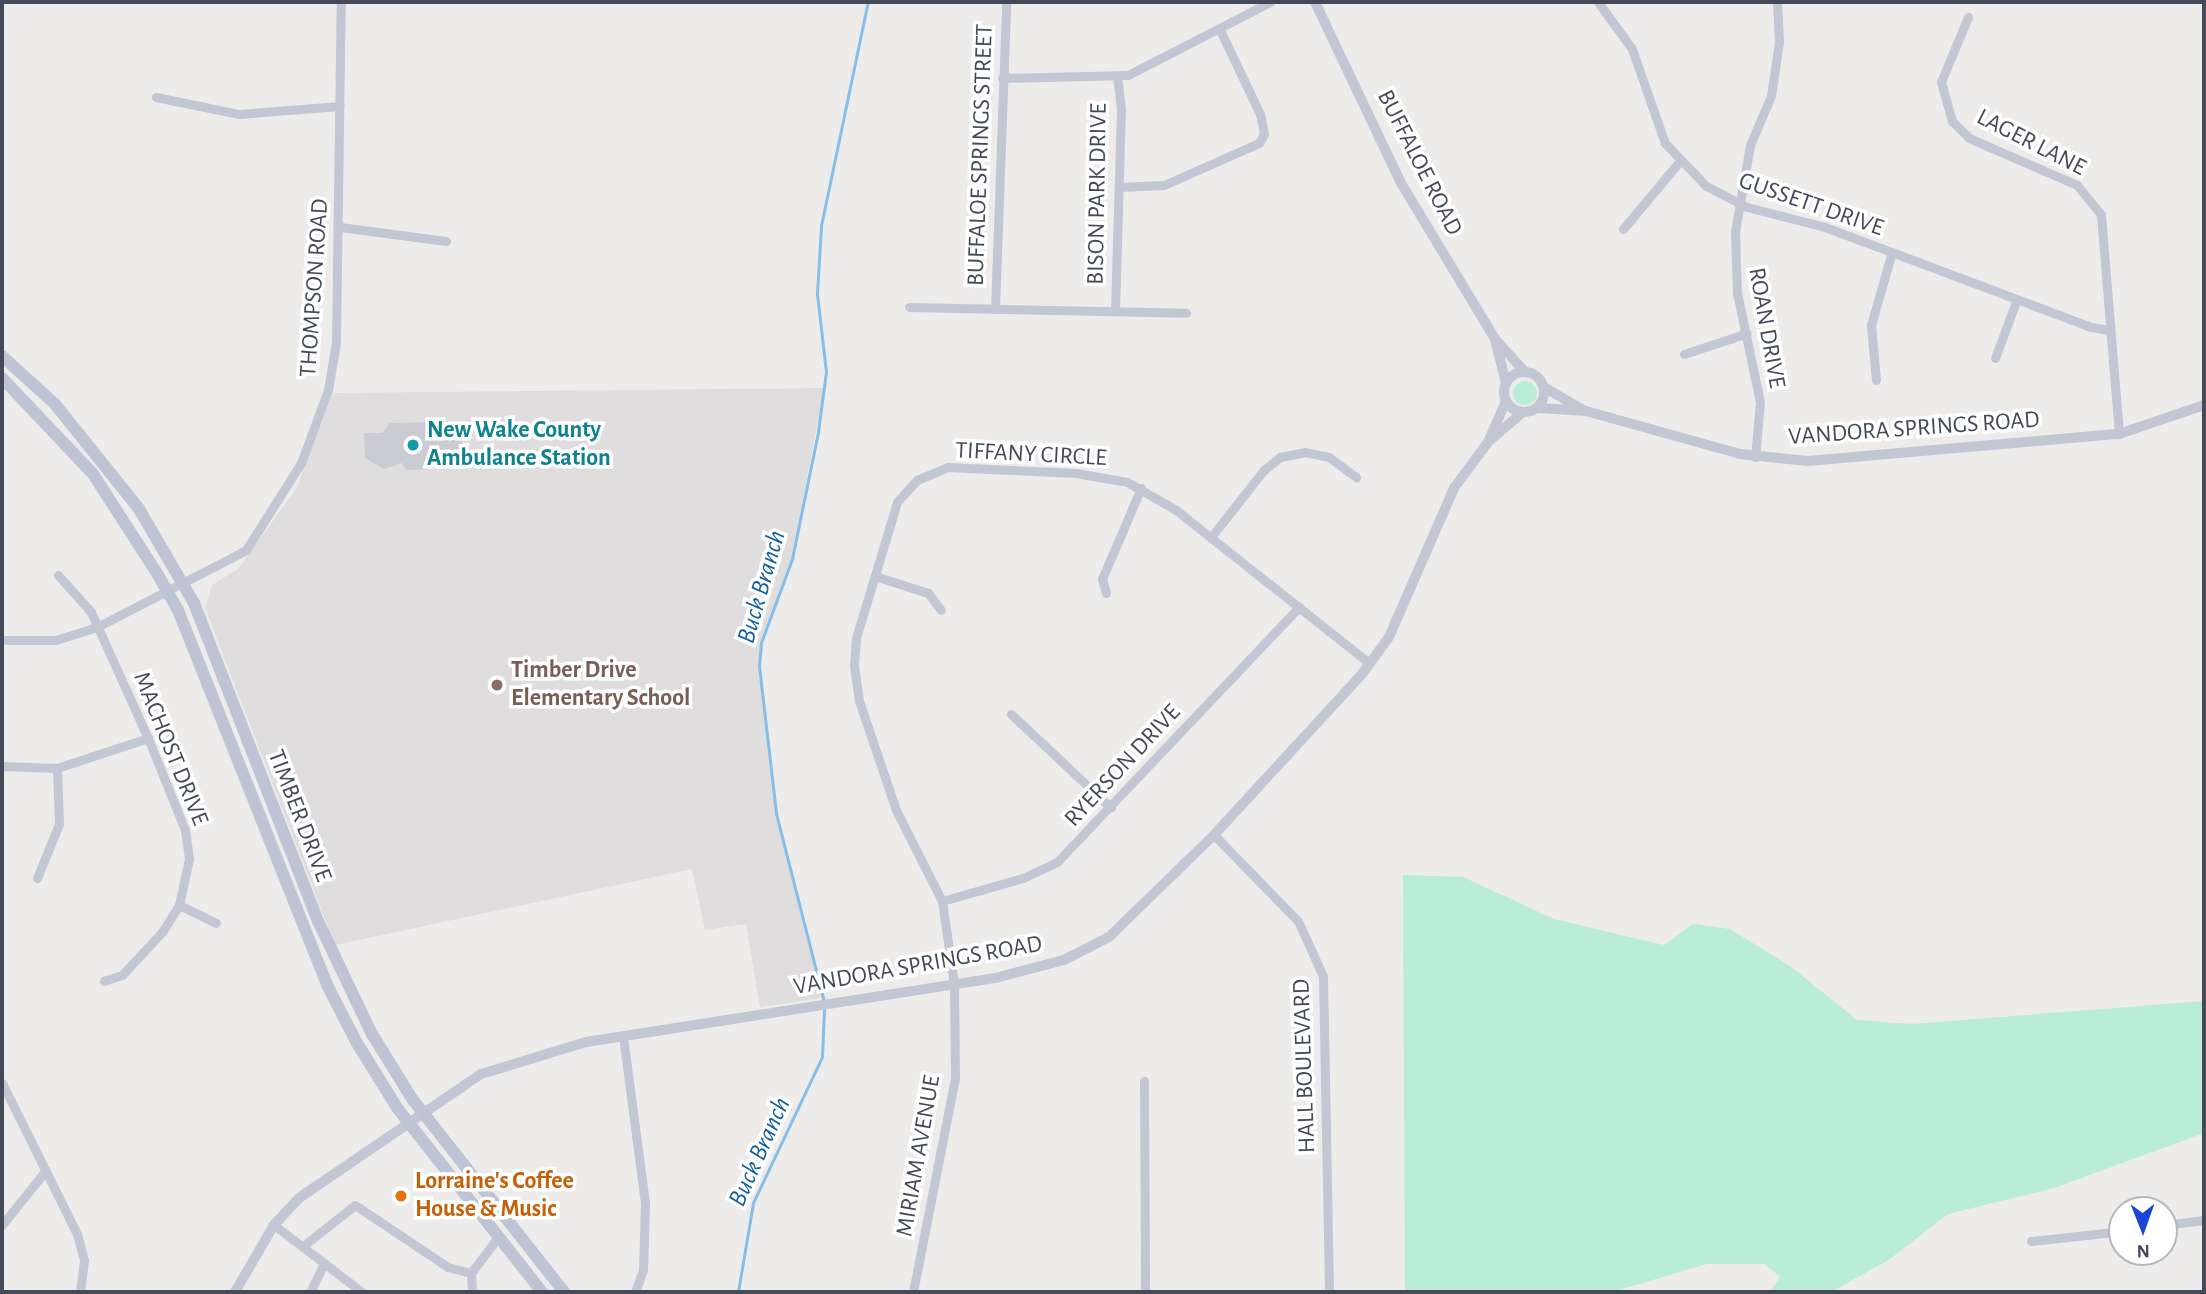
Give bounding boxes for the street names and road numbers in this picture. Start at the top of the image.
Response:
street label: BUFFALOE SPRINGS STREET [962,24,1000,286]
street label: BUFFALOE ROAD [1370,85,1468,241]
street label: BISON PARK DRIVE [1082,103,1114,285]
street label: LAGER LANE [1972,103,2090,183]
street label: GUSSETT DRIVE [1735,167,1887,243]
street label: THOMPSON ROAD [294,198,336,378]
street label: ROAN DRIVE [1741,265,1791,391]
street label: VANDORA SPRINGS ROAD [1787,406,2041,452]
street label: TIFFANY CIRCLE [955,437,1107,473]
street label: MACHOST DRIVE [126,668,214,830]
street label: RYERSON DRIVE [1059,699,1187,833]
street label: TIMBER DRIVE [261,746,337,886]
street label: VANDORA SPRINGS ROAD [792,930,1044,1002]
street label: HALL BOULEVARD [1288,978,1322,1154]
street label: MIRIAM AVENUE [891,1073,947,1239]

